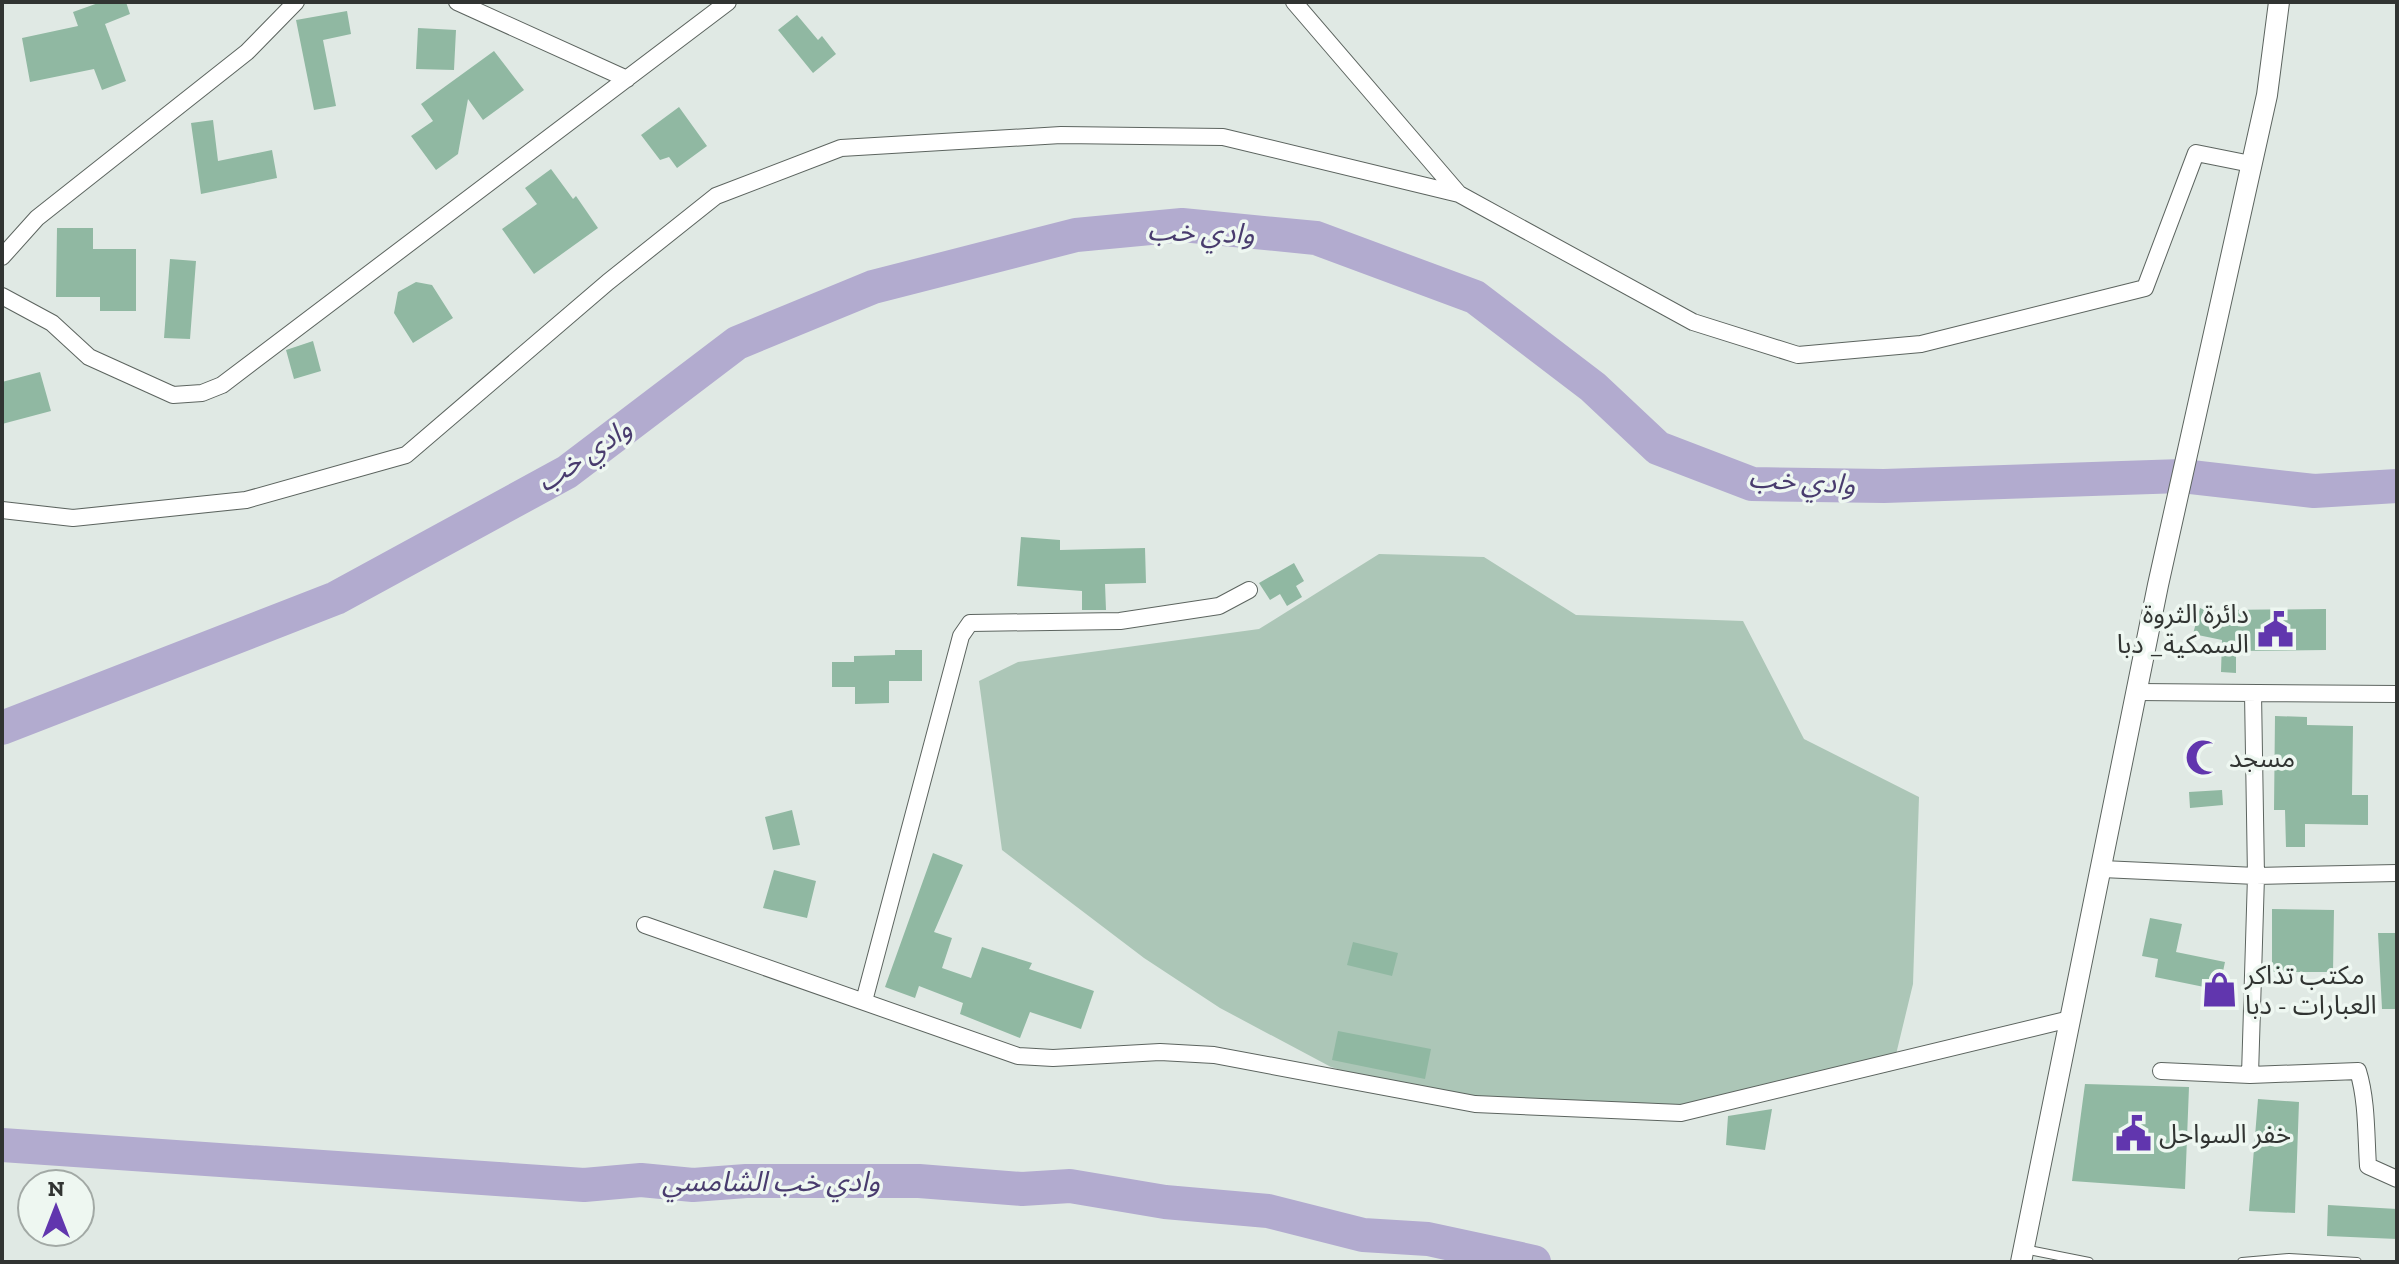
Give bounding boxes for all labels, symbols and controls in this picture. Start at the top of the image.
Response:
water label: وادي خب [1147,214,1256,256]
water label: وادي خب [530,411,641,503]
water label: وادي خب [1747,461,1857,507]
place label: دائرة الثروة السمكية_ دبا [2117,598,2249,660]
public building icon: دائرة الثروة السمكية_ دبا [2256,610,2294,648]
mosque icon: مسجد [2184,739,2222,777]
place label: مسجد [2229,742,2295,774]
place label: مكتب تذاكر العبارات - دبا [2244,959,2377,1021]
shop icon: مكتب تذاكر العبارات - دبا [2200,971,2238,1009]
public building icon: خفر السواحل [2114,1115,2152,1153]
place label: خفر السواحل [2159,1118,2291,1150]
water label: وادي خب الشامسي [662,1165,881,1203]
north arrow [16,1168,96,1248]
text: N [48,1175,65,1202]

